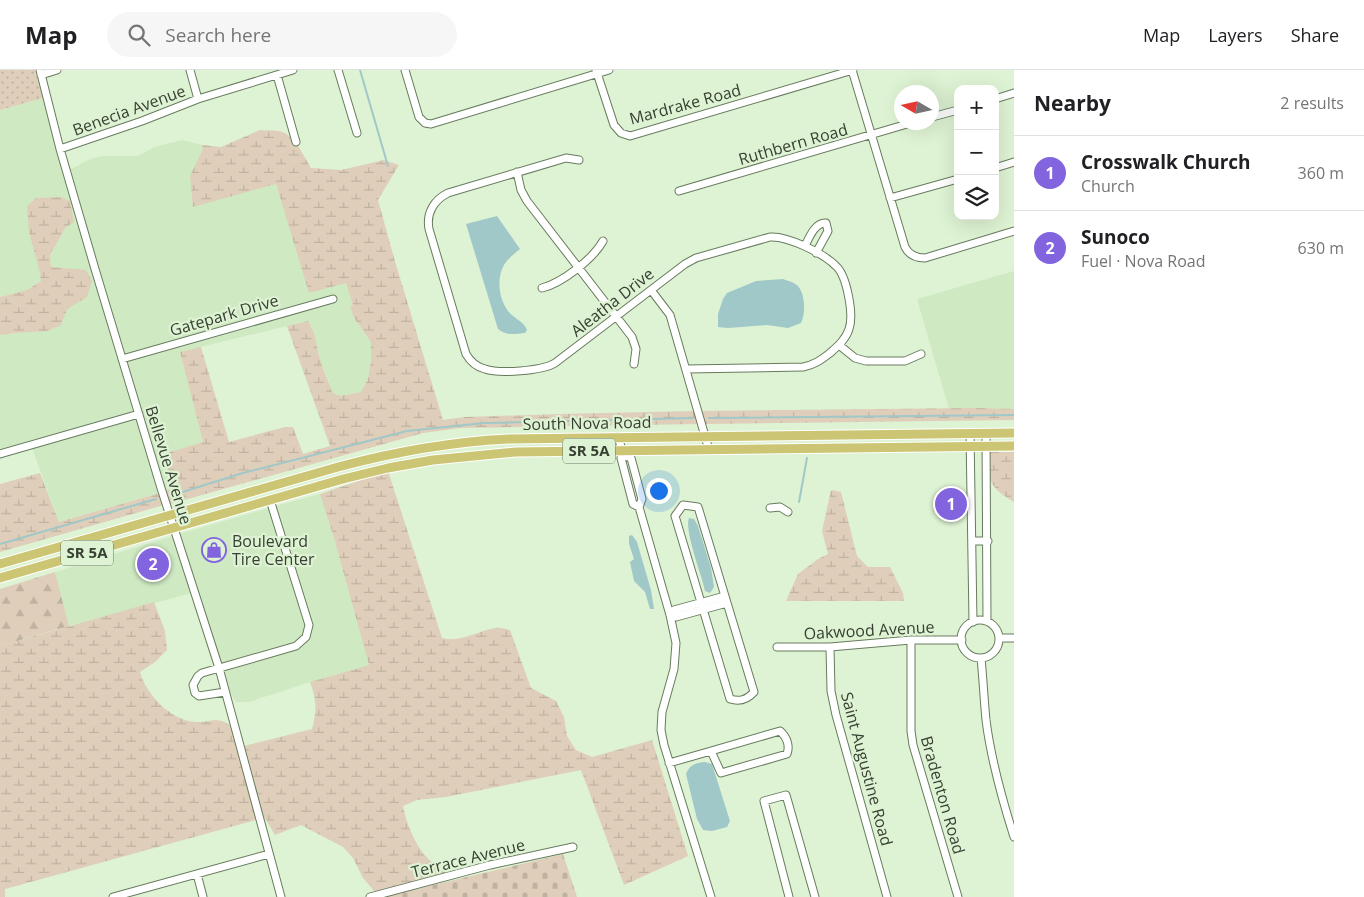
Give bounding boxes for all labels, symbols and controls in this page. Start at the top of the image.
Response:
search box [107,12,457,57]
text: Map [25,18,77,51]
icon: search [125,21,153,49]
text: Search here [165,22,271,48]
text: Map [1143,23,1180,47]
text: Layers [1208,23,1263,47]
text: Share [1291,23,1339,47]
street label: Benecia Avenue [70,79,188,141]
street label: Mardrake Road [627,79,743,129]
north arrow [894,85,939,130]
map controls [954,85,999,220]
button: + [954,85,999,130]
text: Nearby [1034,89,1111,117]
text: 2 results [1280,92,1344,114]
street label: Ruthbern Road [736,118,850,170]
button: − [954,130,999,175]
text: Crosswalk Church [1081,149,1251,175]
text: 1 [1045,162,1055,184]
text: 360 m [1298,162,1344,184]
button: layers [954,175,999,220]
text: Church [1081,175,1135,197]
text: Sunoco [1081,224,1150,250]
text: 2 [1045,237,1055,259]
text: 630 m [1298,237,1344,259]
text: Fuel · Nova Road [1081,250,1206,272]
street label: Aleatha Drive [566,263,658,341]
street label: Gatepark Drive [167,289,281,341]
street label: Bellevue Avenue [140,403,198,527]
street label: South Nova Road [522,411,652,435]
road number: SR 5A [563,438,615,464]
your location [646,478,672,504]
pin: 1 [935,485,967,523]
place label: Boulevard Tire Center [232,530,315,570]
shop icon: Boulevard Tire Center [201,537,227,563]
road number: SR 5A [61,540,113,566]
pin: 2 [137,545,169,583]
street label: Oakwood Avenue [803,616,935,644]
street label: Saint Augustine Road [836,690,898,848]
street label: Bradenton Road [916,733,970,857]
street label: Terrace Avenue [409,833,527,883]

